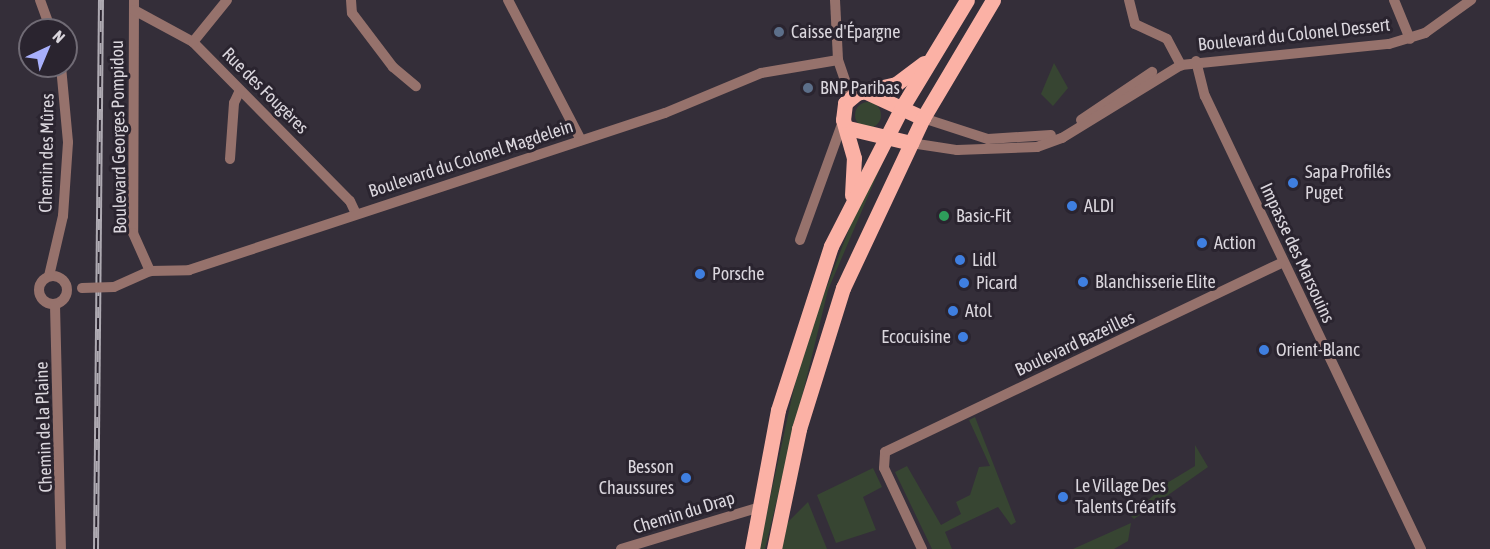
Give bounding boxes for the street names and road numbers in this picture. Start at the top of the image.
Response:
street label: Boulevard du Colonel Dessert [1197,14,1391,56]
street label: Boulevard Georges Pompidou [107,40,131,234]
street label: Rue des Fougères [217,43,313,139]
street label: Chemin des Mûres [35,93,59,213]
street label: Boulevard du Colonel Magdelein [366,116,576,202]
street label: Impasse des Marsouins [1255,180,1339,326]
street label: Boulevard Bazeilles [1012,307,1138,381]
street label: Chemin de la Plaine [31,361,57,493]
street label: Chemin du Drap [631,487,737,539]

